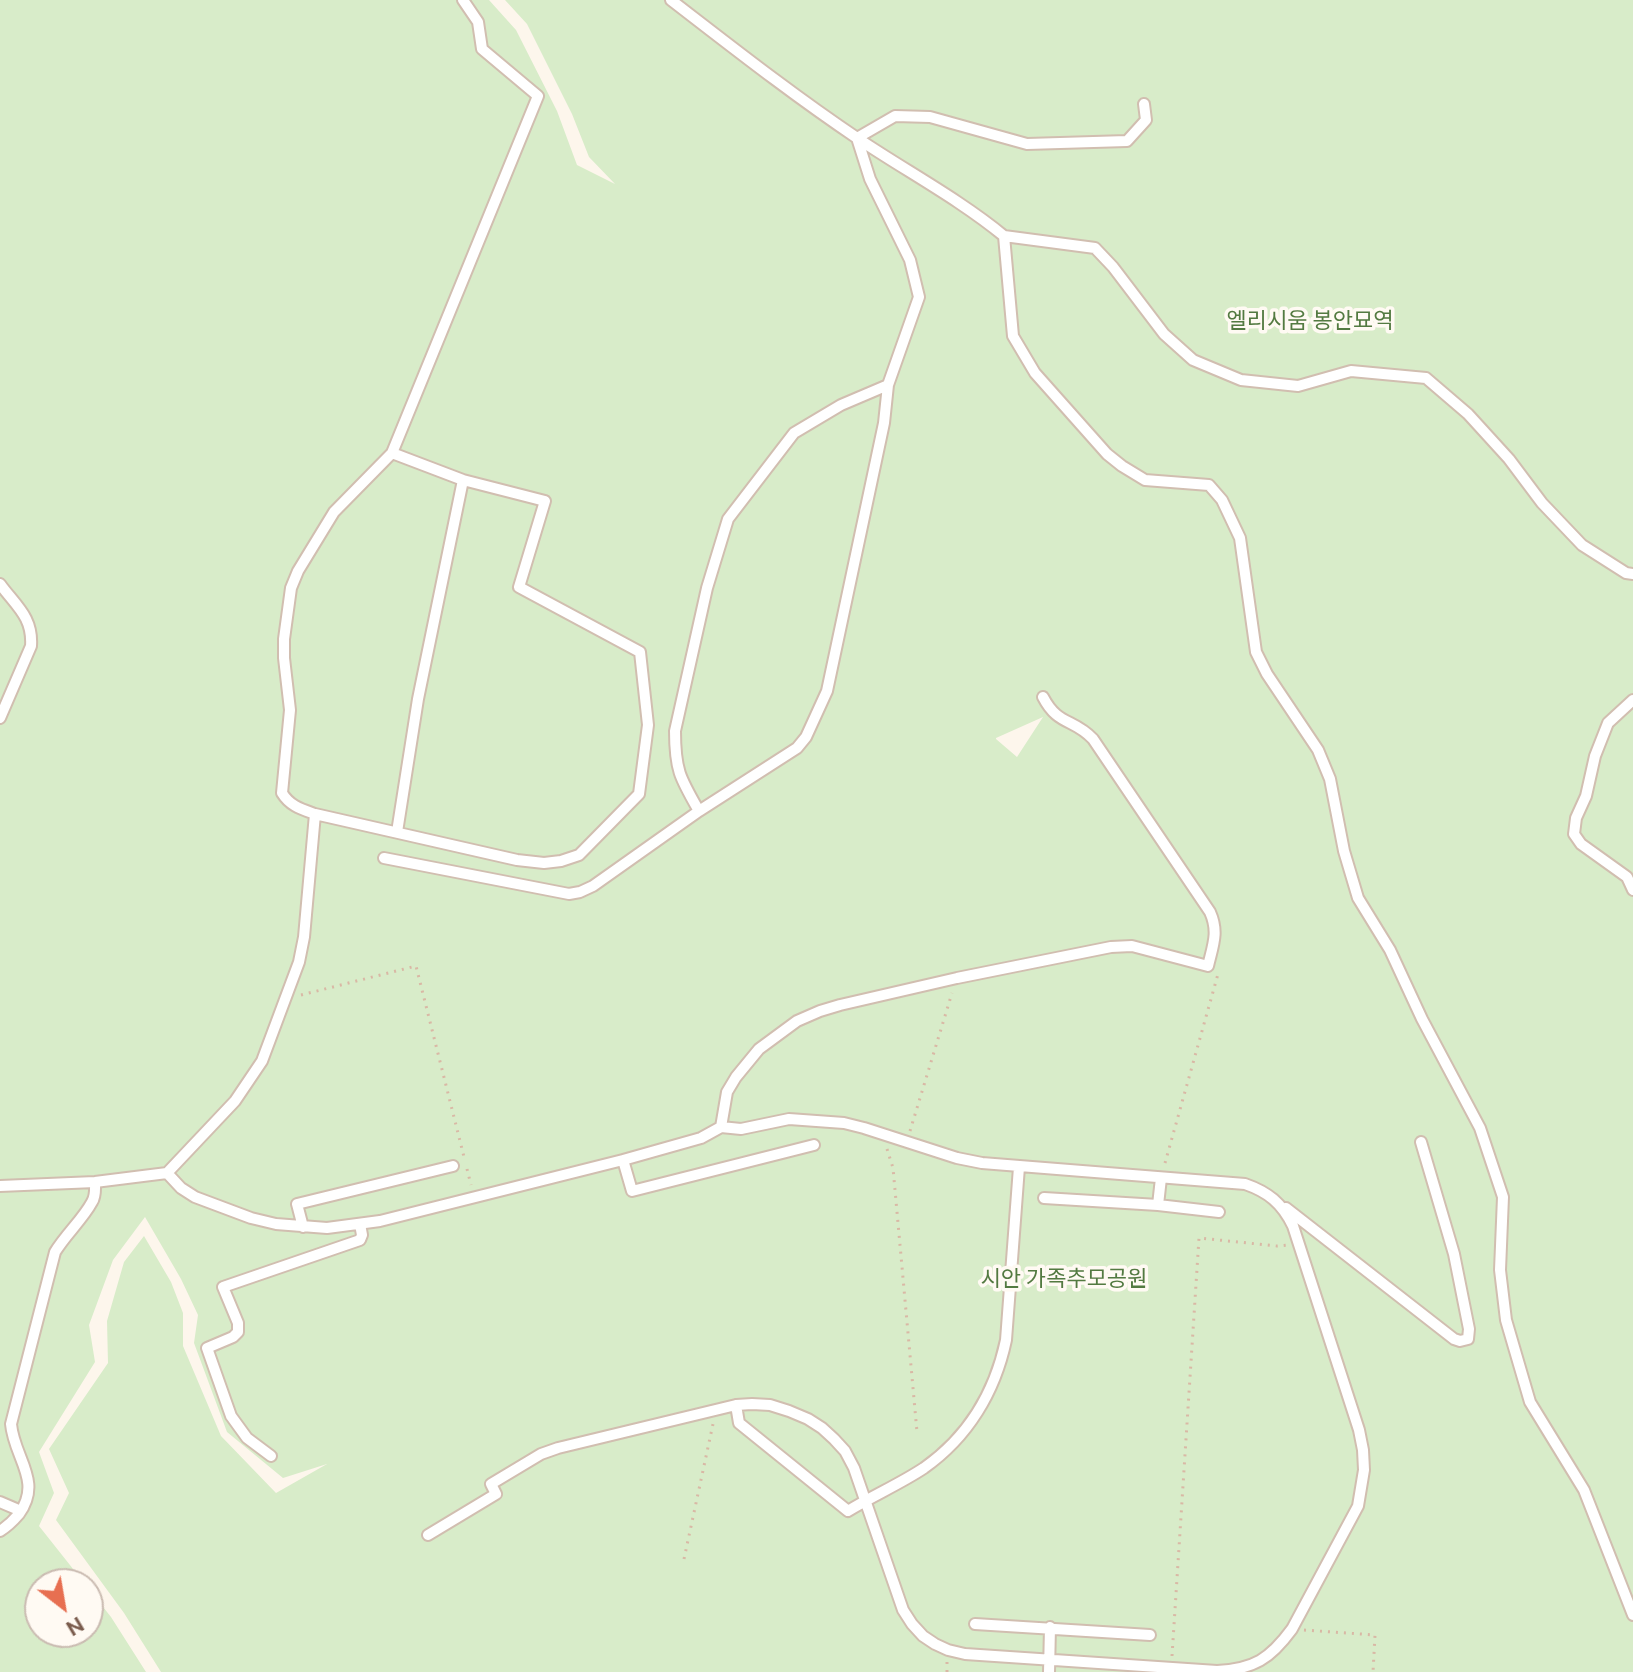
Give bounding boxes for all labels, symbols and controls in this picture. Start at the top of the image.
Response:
park label: 엘리시움 봉안묘역 [1227,308,1393,334]
park label: 시안 가족추모공원 [981,1266,1147,1292]
north arrow [24,1568,104,1648]
text: N [62,1612,89,1642]

